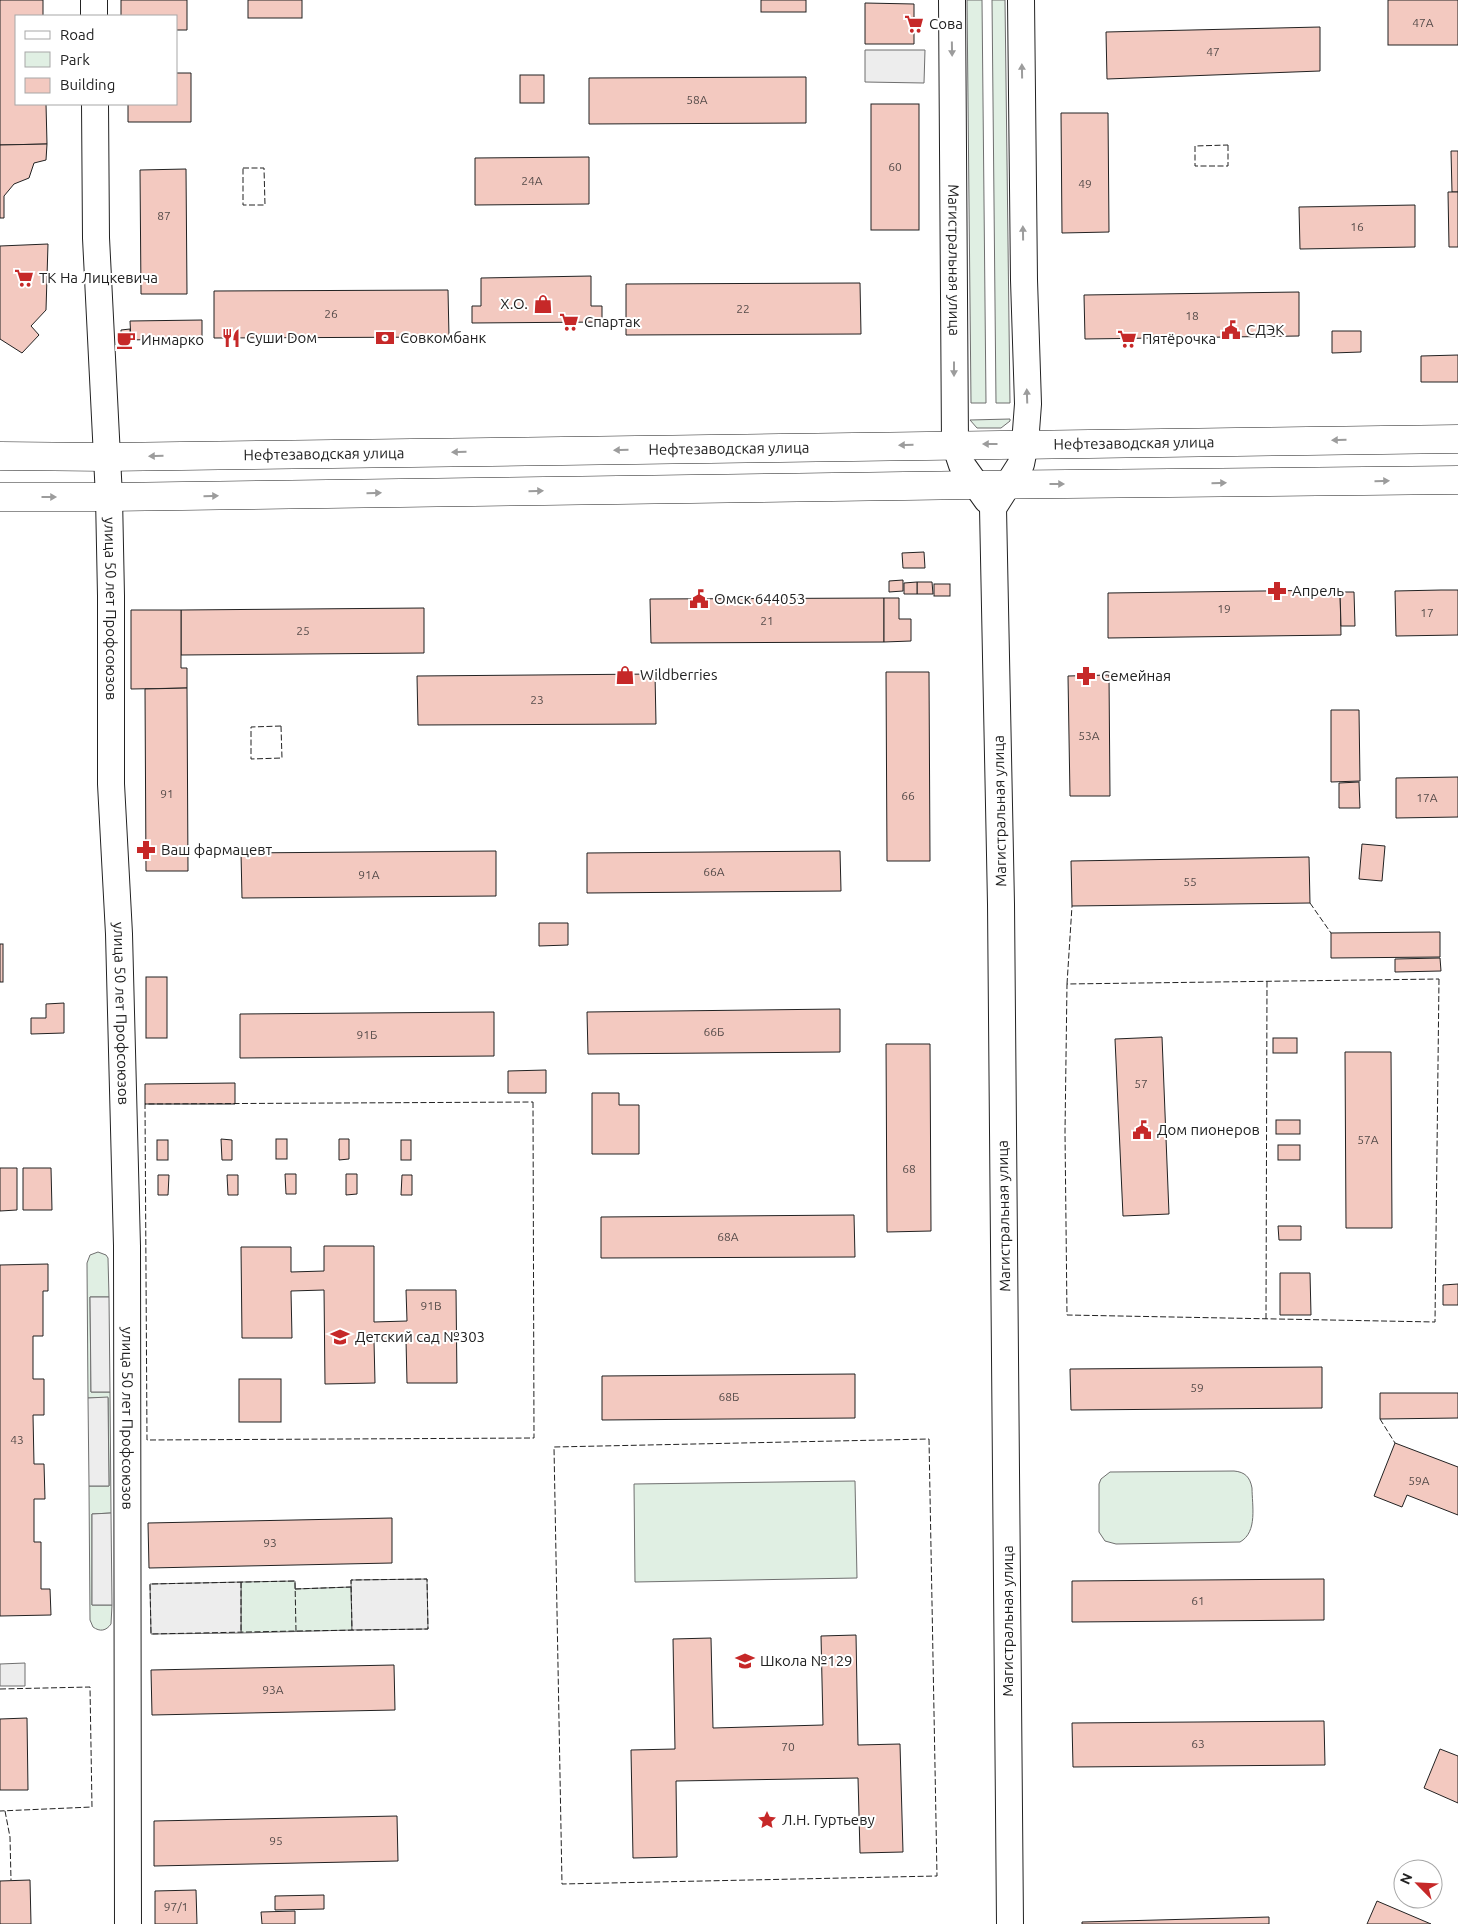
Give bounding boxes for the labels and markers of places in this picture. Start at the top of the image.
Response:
supermarket icon: Сова [903,13,925,35]
place label: Сова [929,15,963,32]
supermarket icon: ТК На Лицкевича [13,267,35,289]
place label: ТК На Лицкевича [39,269,158,286]
shop icon: X.O. [532,293,554,315]
place label: X.O. [500,295,528,312]
supermarket icon: Спартак [558,311,580,333]
place label: Спартак [584,313,641,330]
public building icon: СДЭК [1220,319,1242,341]
place label: СДЭК [1246,321,1284,338]
restaurant icon: Суши Dом [220,327,242,349]
bank icon: Совкомбанк [374,327,396,349]
supermarket icon: Пятёрочка [1116,328,1138,350]
cafe icon: Инмарко [115,329,137,351]
place label: Суши Dом [246,329,317,346]
place label: Совкомбанк [400,329,487,346]
place label: Пятёрочка [1142,330,1216,347]
place label: Инмарко [141,331,204,348]
pharmacy icon: Апрель [1266,580,1288,602]
place label: Апрель [1292,582,1344,599]
public building icon: Омск 644053 [688,588,710,610]
place label: Омск 644053 [714,590,805,607]
shop icon: Wildberries [614,664,636,686]
pharmacy icon: Семейная [1075,665,1097,687]
place label: Wildberries [640,666,717,683]
place label: Семейная [1101,667,1171,684]
pharmacy icon: Ваш фармацевт [135,839,157,861]
place label: Ваш фармацевт [161,841,273,858]
public building icon: Дом пионеров [1131,1119,1153,1141]
place label: Дом пионеров [1157,1121,1260,1138]
school or university icon: Детский сад №303 [329,1326,351,1348]
place label: Детский сад №303 [355,1328,485,1345]
school or university icon: Школа №129 [734,1650,756,1672]
place label: Школа №129 [760,1652,853,1669]
place icon: Л.Н. Гуртьеву [756,1809,778,1831]
place label: Л.Н. Гуртьеву [782,1811,875,1828]

